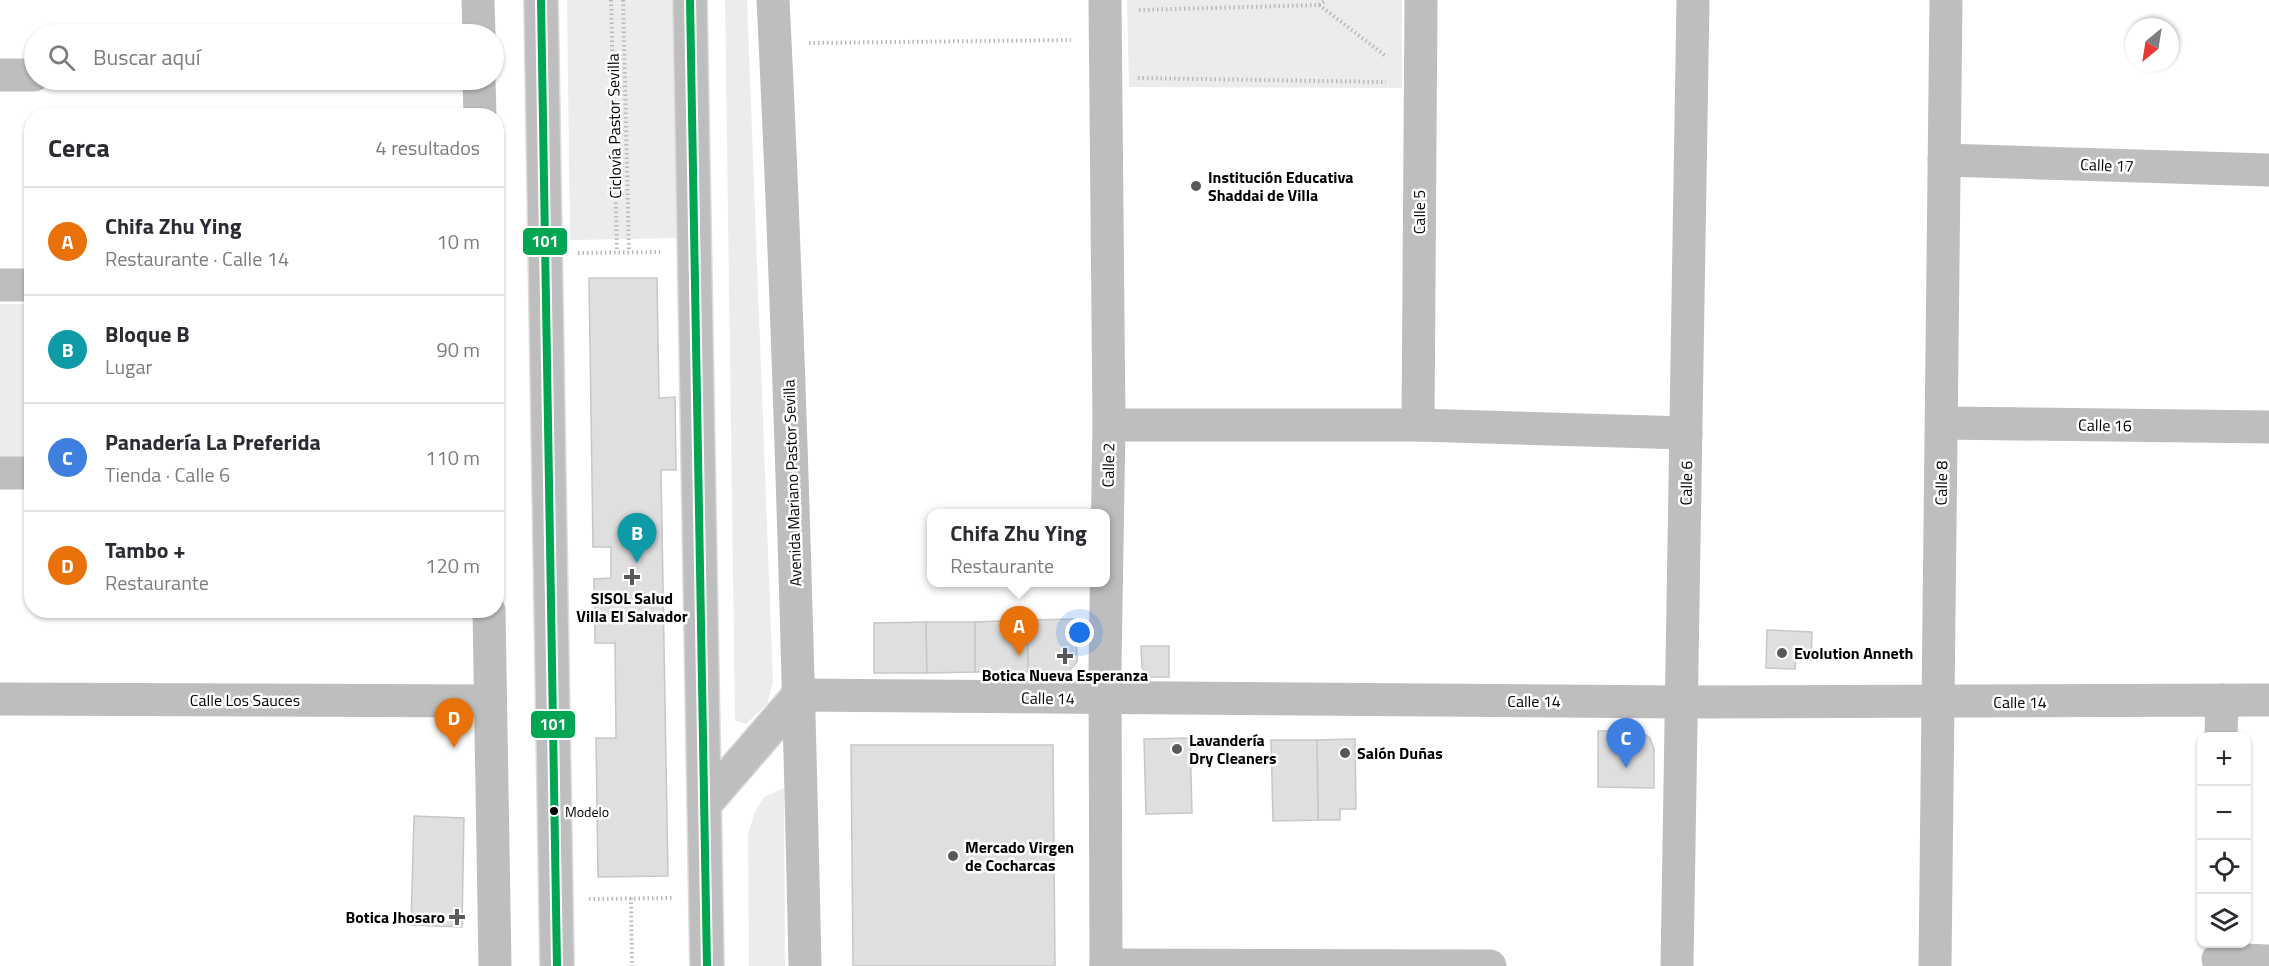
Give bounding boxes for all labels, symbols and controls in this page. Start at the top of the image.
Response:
north arrow [2125,18,2179,72]
search box [24,24,504,90]
text: Buscar aquí [93,40,201,74]
icon: search [45,41,78,74]
street label: Ciclovía Pastor Sevilla [601,53,627,199]
text: Cerca [48,128,110,167]
text: 4 resultados [376,132,480,163]
street label: Calle 17 [2080,152,2134,178]
place label: Institución Educativa Shaddai de Villa [1208,165,1353,207]
marker: Institución Educativa Shaddai de Villa [1189,179,1203,193]
street label: Calle 5 [1407,190,1431,234]
text: Chifa Zhu Ying [105,209,241,243]
text: A [61,226,74,257]
text: 10 m [436,226,480,257]
line badge: 101 [522,227,568,256]
text: 101 [532,229,558,253]
text: Restaurante · Calle 14 [105,243,289,274]
text: Bloque B [105,317,190,351]
text: B [61,334,74,365]
text: 90 m [436,334,480,365]
text: Lugar [105,351,152,382]
street label: Avenida Mariano Pastor Sevilla [776,379,808,587]
street label: Calle 16 [2078,413,2132,437]
text: Panadería La Preferida [105,425,321,459]
text: C [62,442,73,473]
text: 110 m [425,442,480,473]
street label: Calle 2 [1096,442,1120,488]
text: Tienda · Calle 6 [105,459,230,490]
street label: Calle 6 [1674,460,1698,506]
street label: Calle 8 [1929,460,1953,506]
popup [927,509,1110,587]
pin: B [618,514,656,563]
text: Chifa Zhu Ying [950,516,1087,550]
text: Tambo + [105,533,186,567]
text: D [61,550,74,581]
text: 120 m [425,550,480,581]
text: Restaurante [950,550,1054,581]
text: Restaurante [105,567,209,598]
marker: SISOL Salud Villa El Salvador [623,568,641,586]
place label: SISOL Salud Villa El Salvador [576,586,688,628]
pin: A [1000,606,1038,656]
your location [1065,618,1094,647]
place label: Evolution Anneth [1794,641,1913,665]
marker: Evolution Anneth [1775,646,1789,660]
marker: Botica Nueva Esperanza [1058,649,1072,663]
place label: Botica Nueva Esperanza [982,663,1148,687]
street label: Calle 14 [1021,686,1075,710]
street label: Calle Los Sauces [190,688,300,712]
street label: Calle 14 [1507,689,1561,713]
street label: Calle 14 [1993,690,2047,714]
pin: D [434,698,474,748]
line badge: 101 [530,710,576,739]
text: 101 [540,712,566,736]
pin: C [1606,718,1646,768]
place label: Lavandería Dry Cleaners [1189,728,1277,770]
map controls [2197,732,2251,948]
button: + [2197,732,2251,786]
place label: Salón Duñas [1357,741,1443,765]
marker: Lavandería Dry Cleaners [1170,742,1184,756]
marker: Salón Duñas [1338,746,1352,760]
button: − [2197,786,2251,840]
place label: Modelo [565,801,609,822]
marker: Modelo [548,805,560,817]
place label: Mercado Virgen de Cocharcas [965,835,1074,877]
button: locate [2197,840,2251,894]
marker: Mercado Virgen de Cocharcas [946,849,960,863]
button: layers [2197,894,2251,948]
place label: Botica Jhosaro [346,905,445,929]
marker: Botica Jhosaro [450,910,464,924]

